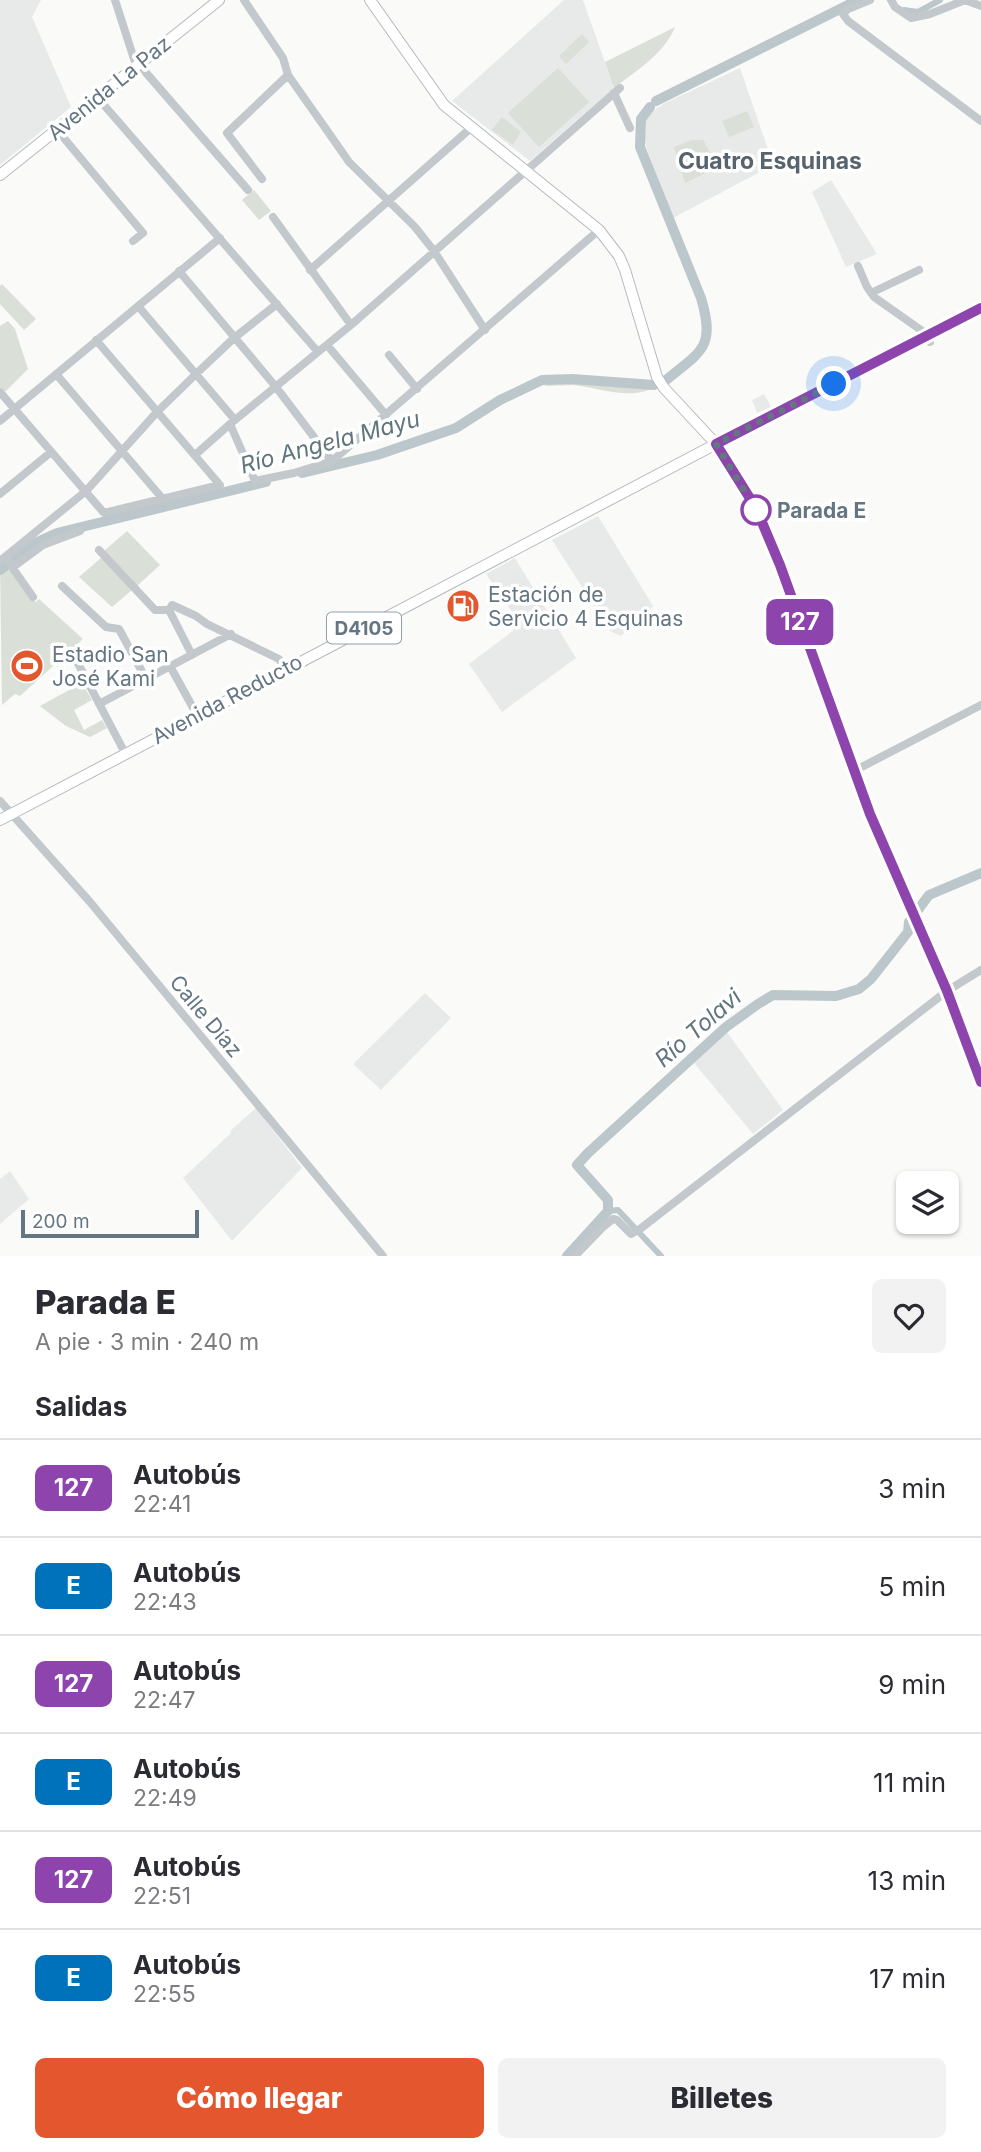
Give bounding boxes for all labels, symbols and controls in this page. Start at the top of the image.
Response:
street label: Avenida La Paz [42,31,176,145]
district label: Cuatro Esquinas [678,147,862,175]
your location [816,366,851,401]
water label: Río Angela Mayu [237,405,423,479]
marker: Parada E [741,495,771,525]
place label: Parada E [777,498,866,523]
place label: Estación de Servicio 4 Esquinas [488,582,683,631]
fuel station icon: Estación de Servicio 4 Esquinas [444,587,482,625]
line badge: 127 [760,599,840,645]
text: 127 [780,607,820,636]
road number: D4105 [327,612,401,643]
place label: Estadio San José Kami [52,642,169,691]
sports icon: Estadio San José Kami [8,647,46,685]
street label: Avenida Reducto [148,649,306,749]
street label: Calle Díaz [165,970,247,1062]
water label: Río Tolavi [649,983,747,1073]
map controls [896,1171,959,1234]
button: layers [896,1171,959,1234]
scale bar [21,1207,200,1239]
text: 200 m [32,1210,90,1233]
button: heart [872,1279,946,1353]
text: Parada E [35,1282,176,1322]
text: A pie · 3 min · 240 m [35,1328,259,1356]
text: Salidas [35,1391,127,1422]
text: Autobús [133,1459,241,1490]
text: 127 [54,1473,93,1502]
text: 3 min [878,1473,946,1504]
text: 22:41 [133,1490,191,1518]
text: Autobús [133,1557,241,1588]
text: E [66,1571,81,1600]
text: 5 min [878,1571,946,1602]
text: 22:43 [133,1588,197,1616]
text: Autobús [133,1655,241,1686]
text: 127 [54,1669,93,1698]
text: 9 min [878,1669,946,1700]
text: 22:47 [133,1686,196,1714]
text: Autobús [133,1753,241,1784]
text: E [66,1767,81,1796]
text: 11 min [873,1767,946,1798]
text: 22:49 [133,1784,197,1812]
text: Autobús [133,1851,241,1882]
text: 127 [54,1865,93,1894]
text: 13 min [868,1865,946,1896]
text: 22:51 [133,1882,191,1910]
text: Autobús [133,1949,241,1980]
text: E [66,1963,81,1992]
text: 17 min [869,1963,946,1994]
text: 22:55 [133,1980,196,2008]
button: Cómo llegar [35,2058,484,2138]
button: Billetes [498,2058,946,2138]

